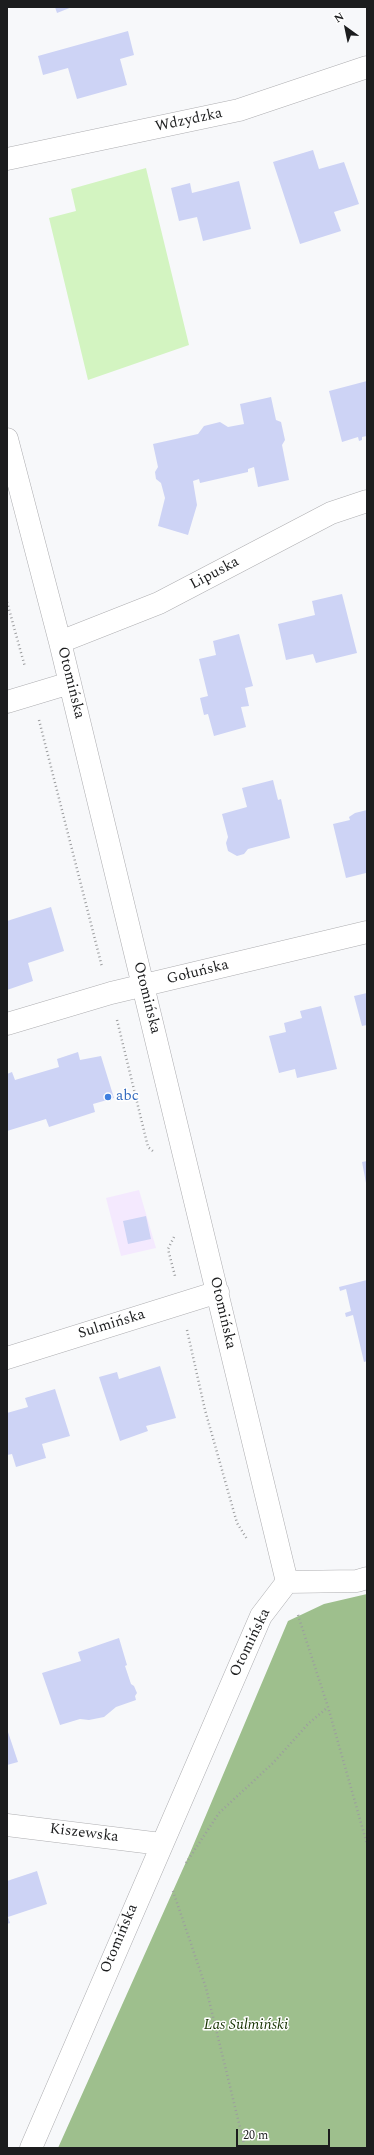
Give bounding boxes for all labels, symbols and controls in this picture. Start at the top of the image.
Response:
north arrow [326,8,366,48]
text: N [331,8,348,27]
street label: Wdzydzka [154,105,224,137]
street label: Lipuska [187,554,243,594]
street label: Otomińska [52,645,88,721]
street label: Gołuńska [165,957,231,989]
street label: Otomińska [128,960,164,1036]
place label: abc [116,1088,139,1106]
marker: abc [103,1092,113,1102]
street label: Otomińska [205,1275,239,1351]
street label: Sulmińska [76,1306,148,1344]
street label: Otomińska [227,1606,275,1680]
street label: Kiszewska [49,1821,119,1847]
street label: Otomińska [97,1902,143,1976]
park label: Las Sulmiński [204,2017,288,2035]
scale bar [238,2121,332,2147]
text: 20 m [243,2126,268,2145]

